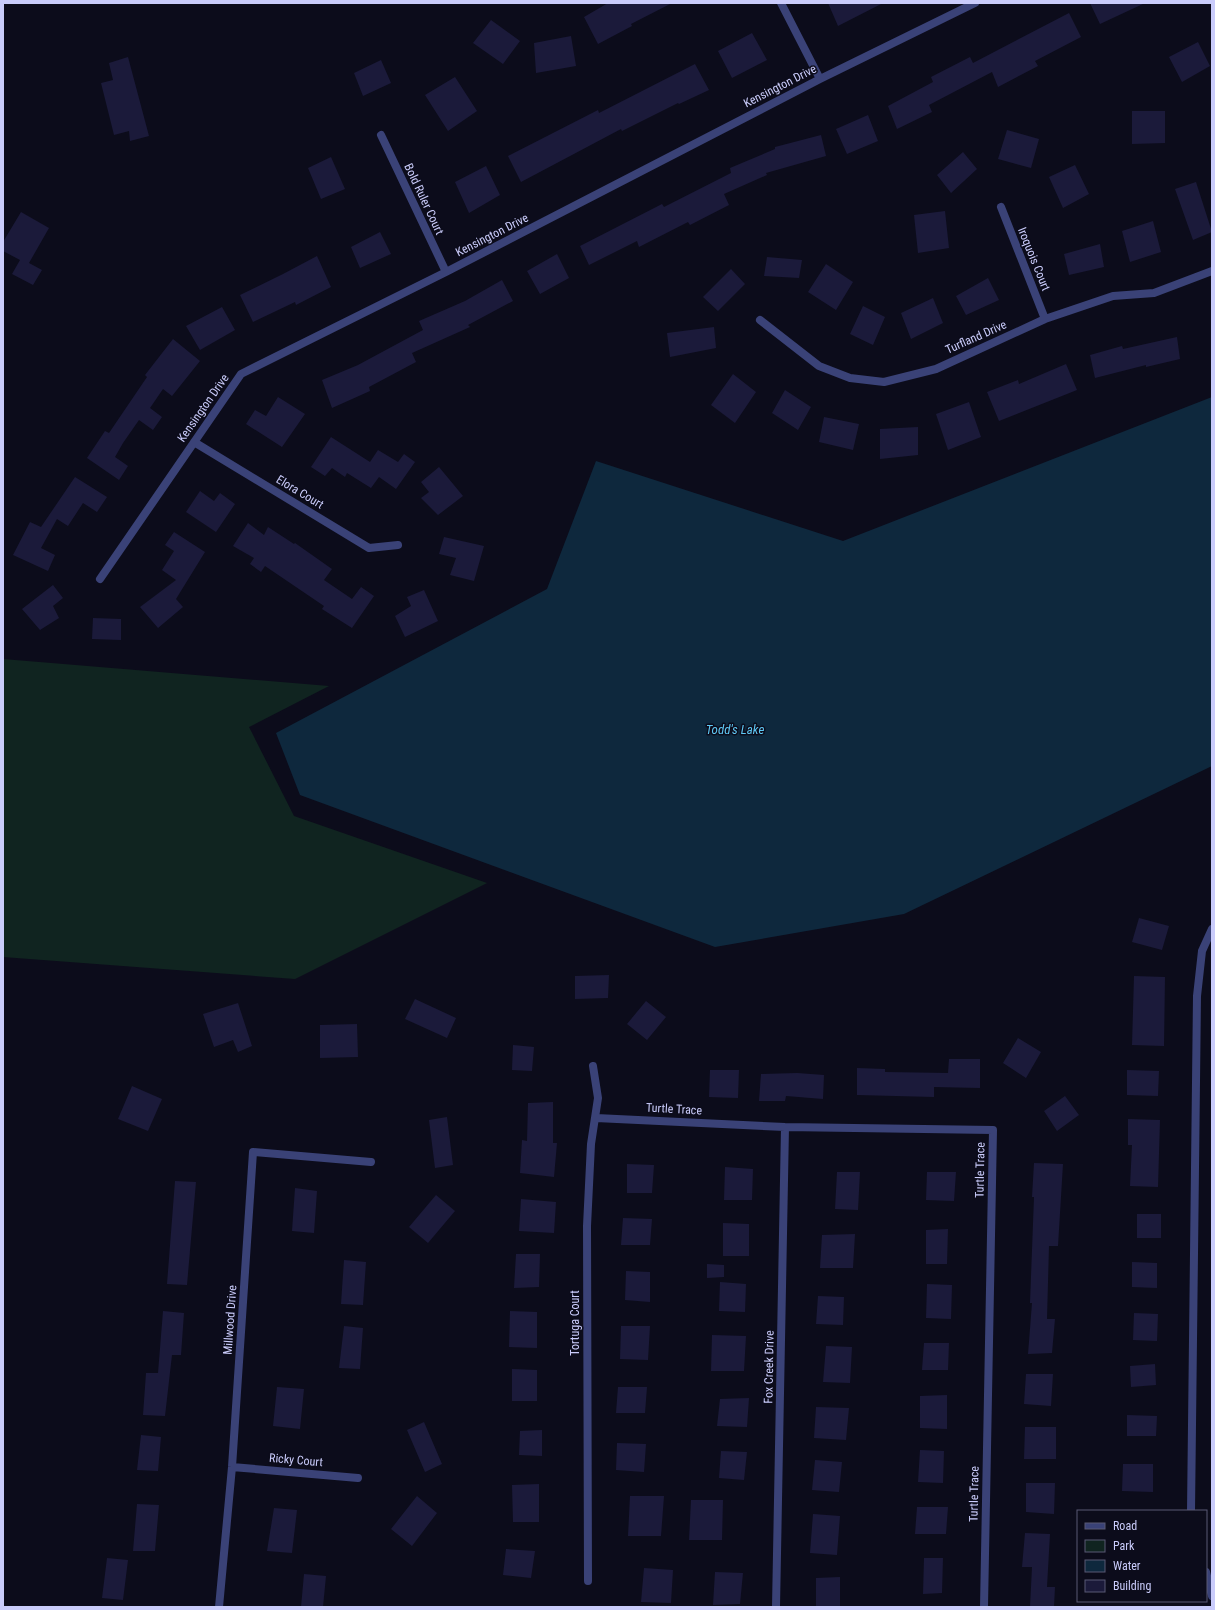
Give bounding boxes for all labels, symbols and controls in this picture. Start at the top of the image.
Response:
street label: Kensington Drive [741,61,819,110]
street label: Bold Ruler Court [401,161,447,237]
street label: Kensington Drive [453,210,531,259]
street label: Iroquois Court [1015,225,1053,293]
street label: Turfland Drive [943,317,1009,357]
street label: Kensington Drive [174,371,232,445]
street label: Elora Court [274,472,327,512]
water label: Todd's Lake [706,722,764,737]
street label: Turtle Trace [646,1101,703,1117]
street label: Turtle Trace [973,1141,987,1198]
street label: Millwood Drive [221,1284,239,1355]
street label: Tortuga Court [568,1290,582,1356]
street label: Fox Creek Drive [761,1330,777,1404]
street label: Ricky Court [269,1451,324,1469]
street label: Turtle Trace [967,1465,981,1522]
legend [1077,1510,1207,1602]
text: Road [1113,1519,1137,1533]
text: Park [1113,1539,1135,1553]
text: Water [1113,1559,1141,1573]
text: Building [1113,1579,1151,1593]

